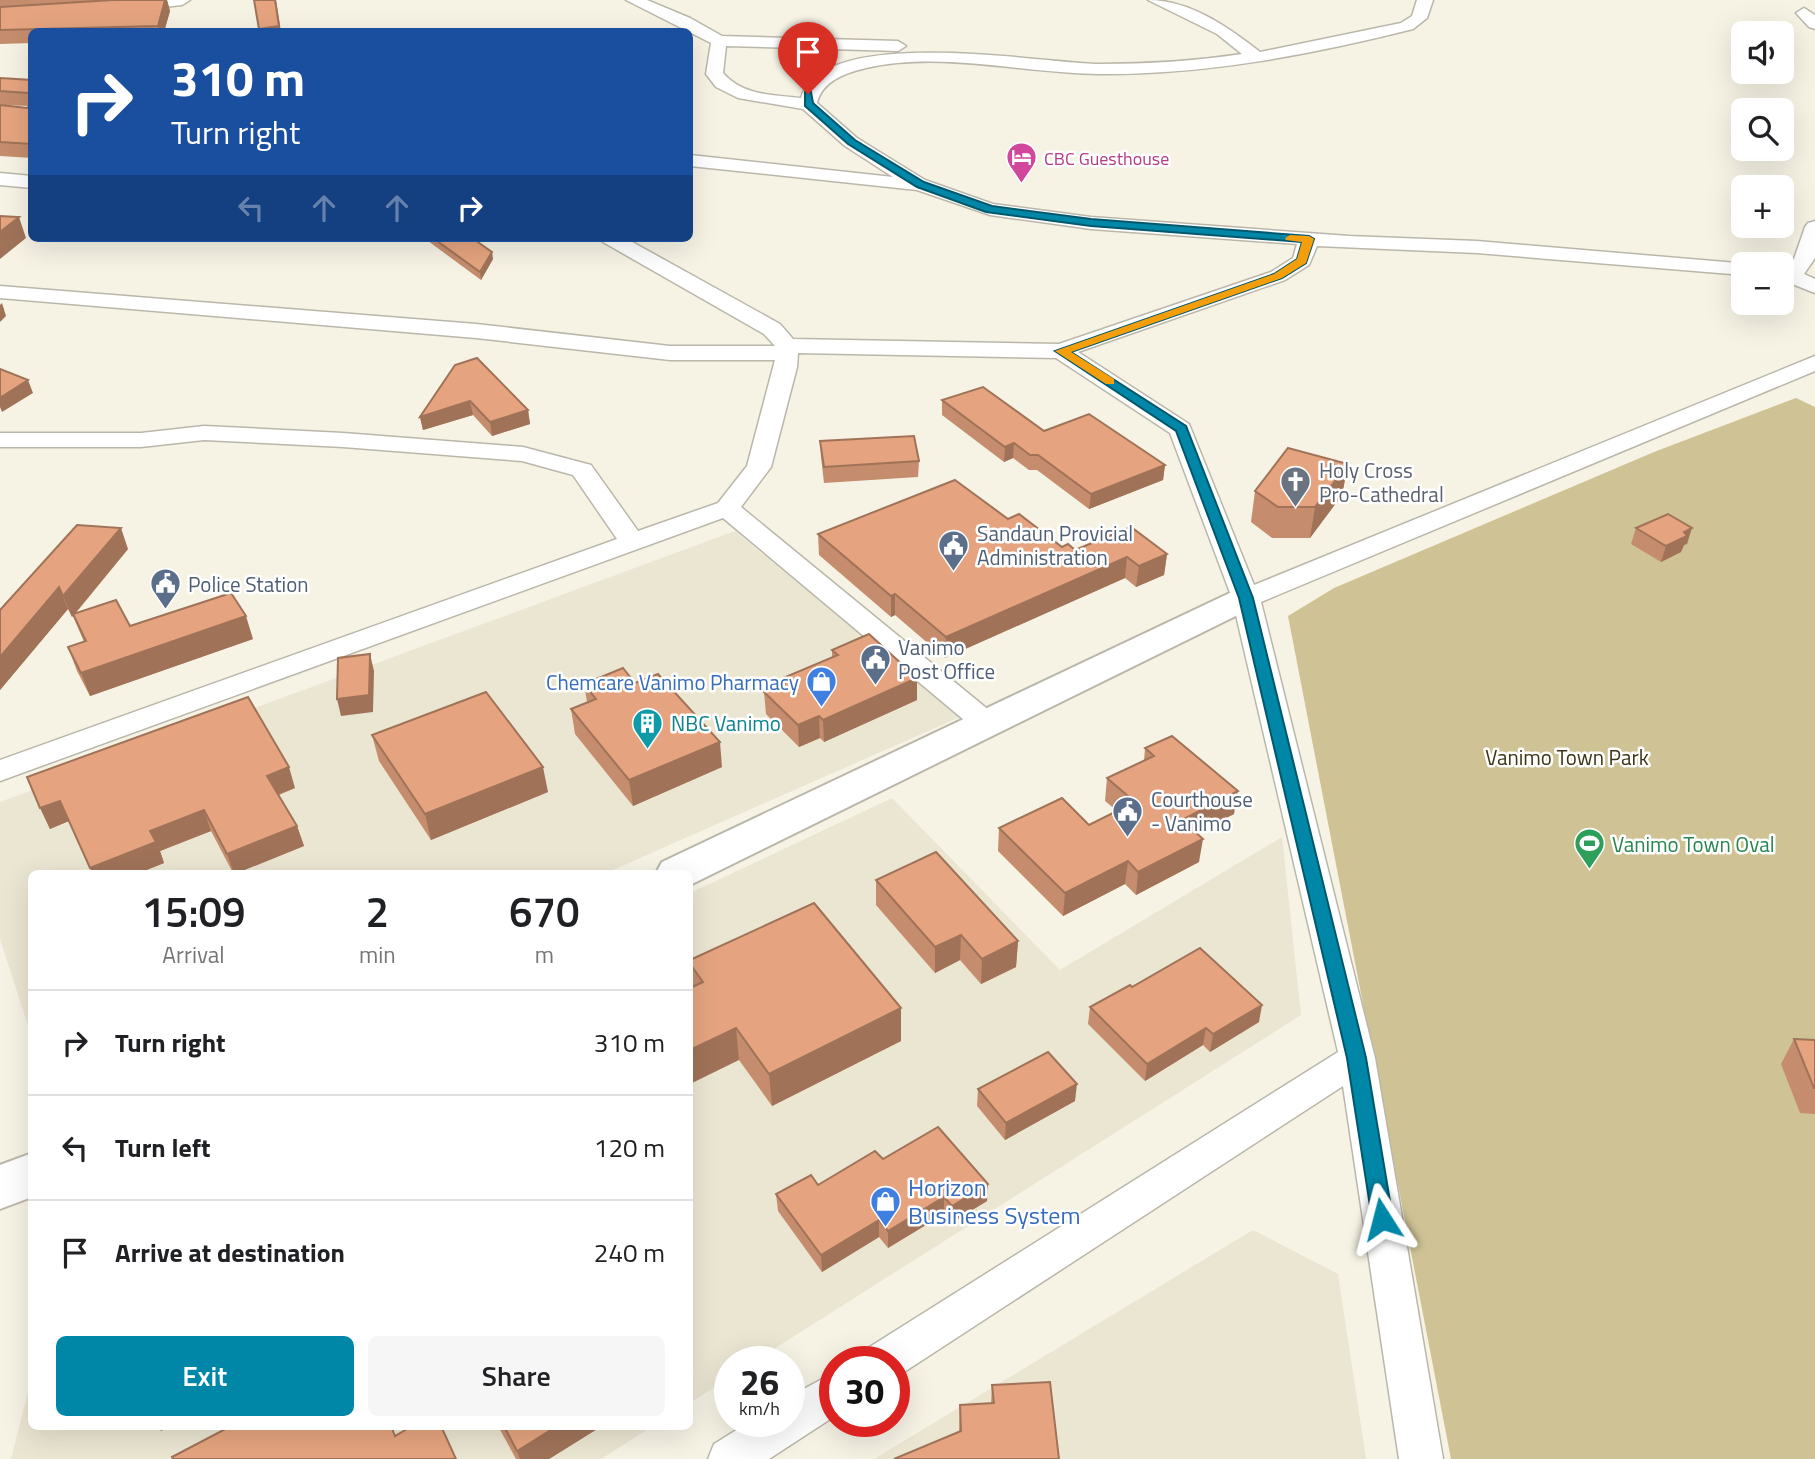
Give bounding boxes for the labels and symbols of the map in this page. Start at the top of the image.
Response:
pin [778,22,838,94]
hotel icon: CBC Guesthouse [1004,141,1038,185]
place label: CBC Guesthouse [1044,145,1169,172]
place label: Holy Cross Pro-Cathedral [1319,454,1444,510]
church icon: Holy Cross Pro-Cathedral [1279,465,1313,509]
place label: Sandaun Provicial Administration [977,517,1133,573]
public building icon: Sandaun Provicial Administration [937,528,971,572]
public building icon: Police Station [148,567,182,611]
place label: Police Station [188,568,309,600]
place label: Vanimo Post Office [898,631,995,687]
public building icon: Vanimo Post Office [858,642,892,686]
shop icon: Chemcare Vanimo Pharmacy [805,665,839,709]
place label: Chemcare Vanimo Pharmacy [546,666,799,698]
building icon: NBC Vanimo [631,706,665,750]
place label: NBC Vanimo [671,707,781,739]
park label: Vanimo Town Park [1485,741,1649,773]
place label: Courthouse - Vanimo [1151,783,1253,839]
public building icon: Courthouse - Vanimo [1111,794,1145,838]
sports icon: Vanimo Town Oval [1572,827,1606,871]
place label: Vanimo Town Oval [1612,828,1775,860]
place label: Horizon Business System [908,1169,1081,1233]
position arrow [1345,1182,1419,1256]
shop icon: Horizon Business System [868,1184,902,1228]
speed limit sign: 30 [819,1346,910,1437]

